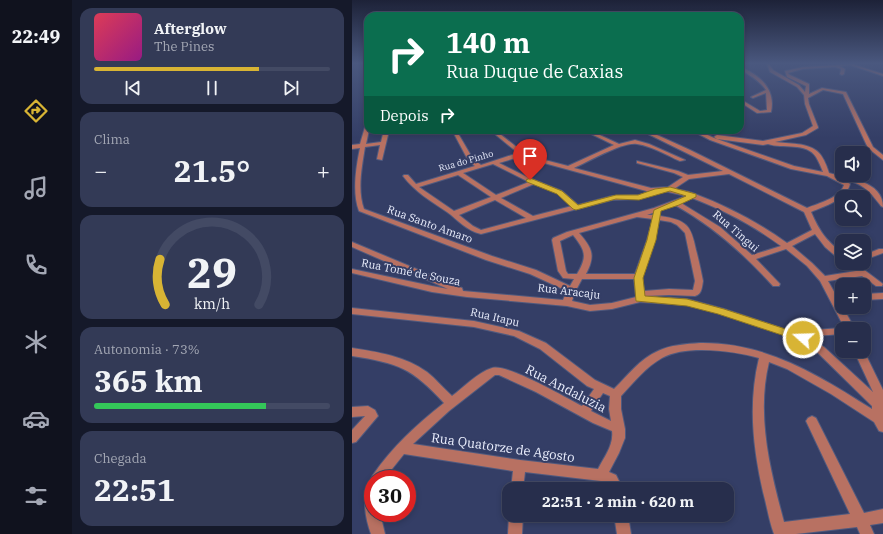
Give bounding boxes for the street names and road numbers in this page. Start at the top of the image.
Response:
street label: Rua do Pinho [437,147,494,174]
street label: Rua Santo Amaro [385,202,475,246]
street label: Rua Tingui [710,207,762,255]
street label: Rua Tomé de Souza [360,256,462,288]
street label: Rua Aracaju [537,280,601,302]
street label: Rua Itapu [469,305,521,329]
street label: Rua Andaluzia [522,361,609,416]
street label: Rua Quatorze de Agosto [430,429,576,466]

